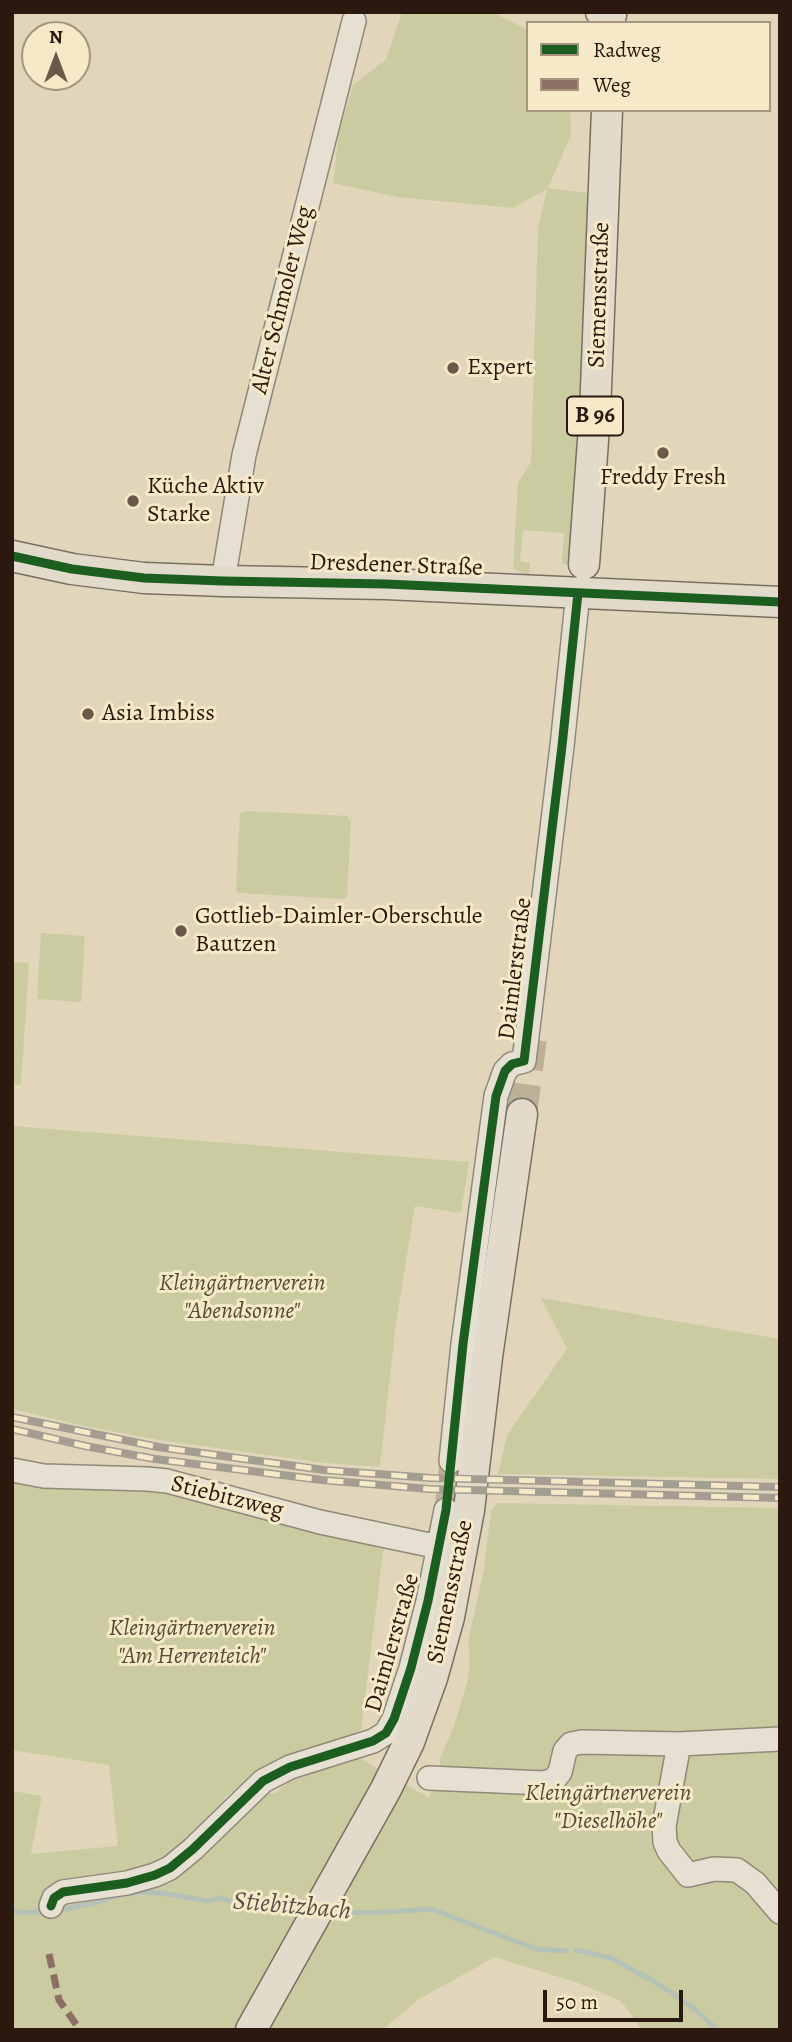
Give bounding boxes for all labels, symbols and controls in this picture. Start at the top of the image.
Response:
north arrow [21,21,91,91]
legend [526,21,771,112]
text: N [49,24,63,50]
text: Radweg [593,36,661,64]
text: Weg [593,71,631,99]
street label: Alter Schmoler Weg [246,203,320,397]
street label: Siemensstraße [583,221,617,369]
place label: Expert [467,354,533,382]
marker: Expert [445,360,461,376]
road number: B 96 [567,396,623,436]
marker: Freddy Fresh [655,445,671,461]
place label: Freddy Fresh [600,464,726,492]
place label: Küche Aktiv Starke [147,473,264,529]
marker: Küche Aktiv Starke [125,493,141,509]
street label: Dresdener Straße [309,549,483,583]
place label: Asia Imbiss [102,700,215,728]
marker: Asia Imbiss [80,706,96,722]
street label: Daimlerstraße [493,896,539,1042]
place label: Gottlieb-Daimler-Oberschule Bautzen [195,903,482,959]
marker: Gottlieb-Daimler-Oberschule Bautzen [173,923,189,939]
park label: Kleingärtnerverein "Abendsonne" [159,1270,325,1326]
street label: Stiebitzweg [168,1470,286,1526]
street label: Siemensstraße [422,1518,480,1666]
street label: Daimlerstraße [359,1570,427,1716]
park label: Kleingärtnerverein "Am Herrenteich" [109,1615,275,1671]
park label: Kleingärtnerverein "Dieselhöhe" [525,1780,691,1836]
water label: Stiebitzbach [232,1886,352,1928]
scale bar [547,1976,687,2020]
text: 50 m [556,1988,598,2016]

